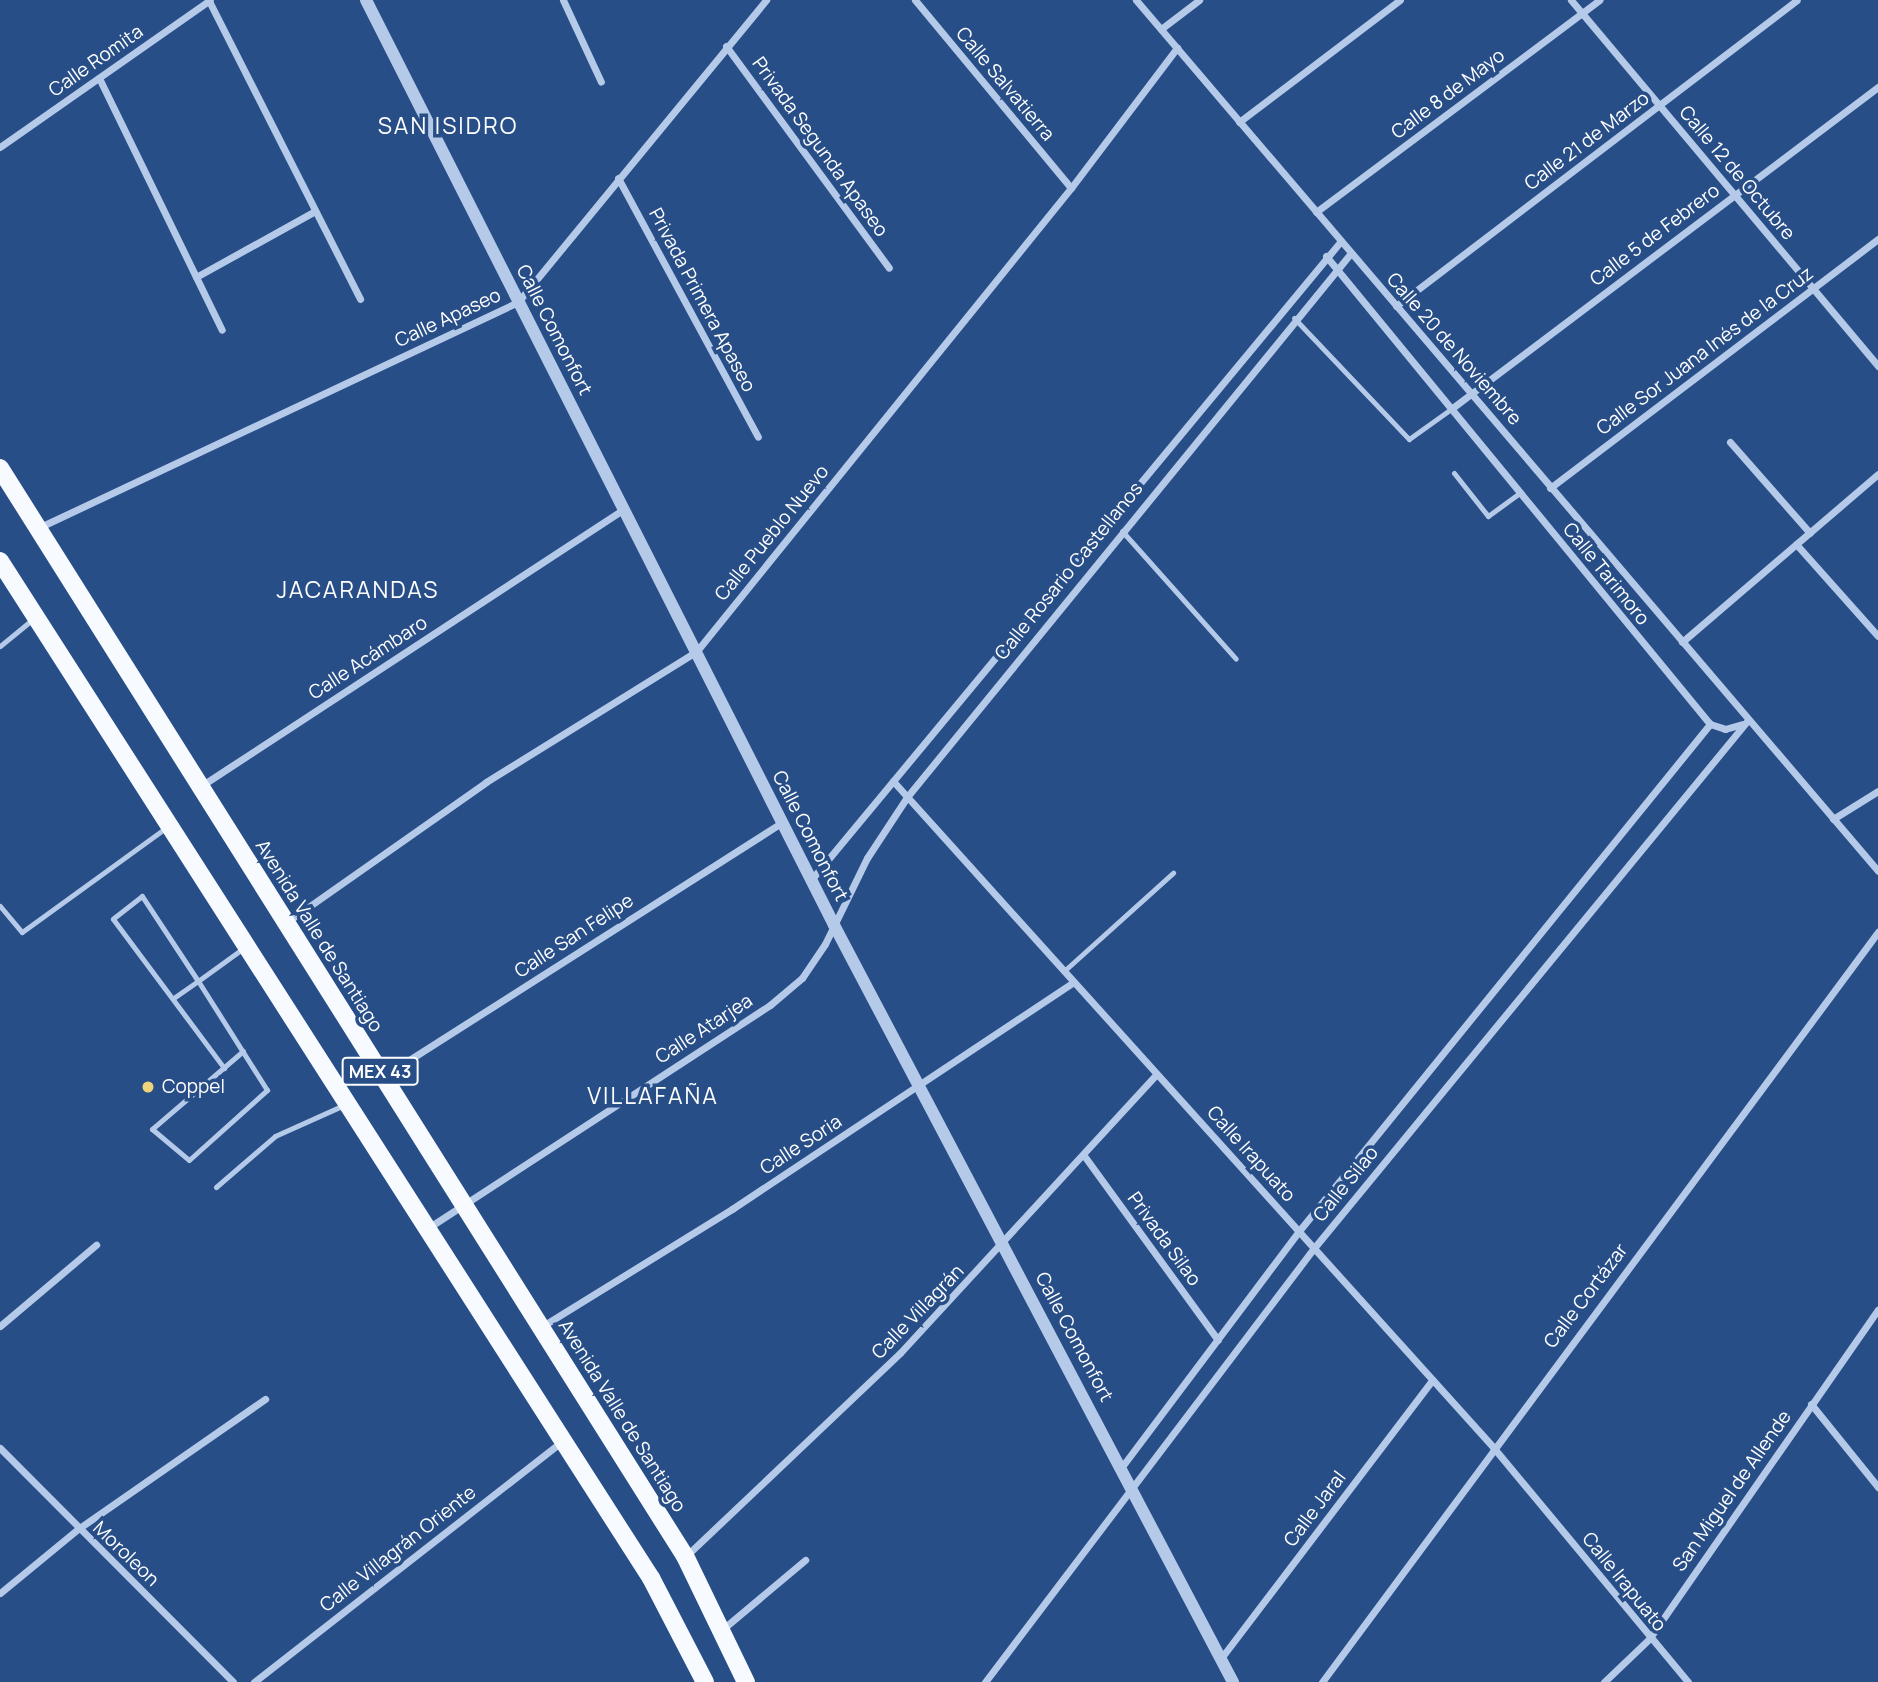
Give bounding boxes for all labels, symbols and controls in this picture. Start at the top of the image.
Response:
street label: Calle Romita [44,20,148,102]
street label: Calle Salvatierra [951,23,1059,145]
street label: Calle 8 de Mayo [1387,44,1509,144]
street label: Privada Segunda Apaseo [747,53,893,241]
street label: Calle 21 de Marzo [1520,87,1654,195]
street label: Calle 12 de Octubre [1674,101,1800,245]
district label: SAN ISIDRO [379,111,517,139]
street label: Calle 5 de Febrero [1586,179,1724,291]
street label: Privada Primera Apaseo [644,204,760,396]
street label: Calle Comonfort [511,261,597,399]
street label: Calle Sor Juana Inés de la Cruz [1592,262,1818,440]
street label: Calle 20 de Noviembre [1382,268,1526,430]
street label: Calle Apaseo [391,284,505,352]
street label: Calle Pueblo Nuevo [710,461,834,605]
street label: Calle Rosario Castellanos [990,478,1148,664]
street label: Calle Tarimoro [1558,518,1654,630]
district label: JACARANDAS [278,575,438,603]
street label: Calle Acámbaro [304,611,432,705]
street label: Calle Comonfort [767,767,853,905]
street label: Avenida Valle de Santiago [250,836,388,1036]
street label: Calle San Felipe [510,889,638,983]
street label: Calle Atarjea [651,989,757,1069]
road number: MEX 43 [342,1056,418,1086]
place label: Coppel [162,1076,225,1098]
marker: Coppel [140,1079,156,1095]
district label: VILLAFAÑA [588,1081,718,1109]
street label: Calle Irapuato [1202,1101,1300,1207]
street label: Calle Soria [756,1110,846,1180]
street label: Calle Silao [1309,1142,1383,1226]
street label: Privada Silao [1122,1188,1206,1290]
street label: Calle Cortázar [1539,1239,1633,1353]
street label: Calle Villagrán [867,1260,969,1364]
street label: Calle Comonfort [1030,1268,1118,1406]
street label: Avenida Valle de Santiago [553,1316,691,1516]
street label: San Miguel de Allende [1668,1406,1796,1576]
street label: Calle Jaral [1279,1467,1351,1551]
street label: Calle Villagrán Oriente [315,1481,481,1617]
street label: Moroleon [88,1517,164,1591]
street label: Calle Irapuato [1577,1528,1671,1636]

